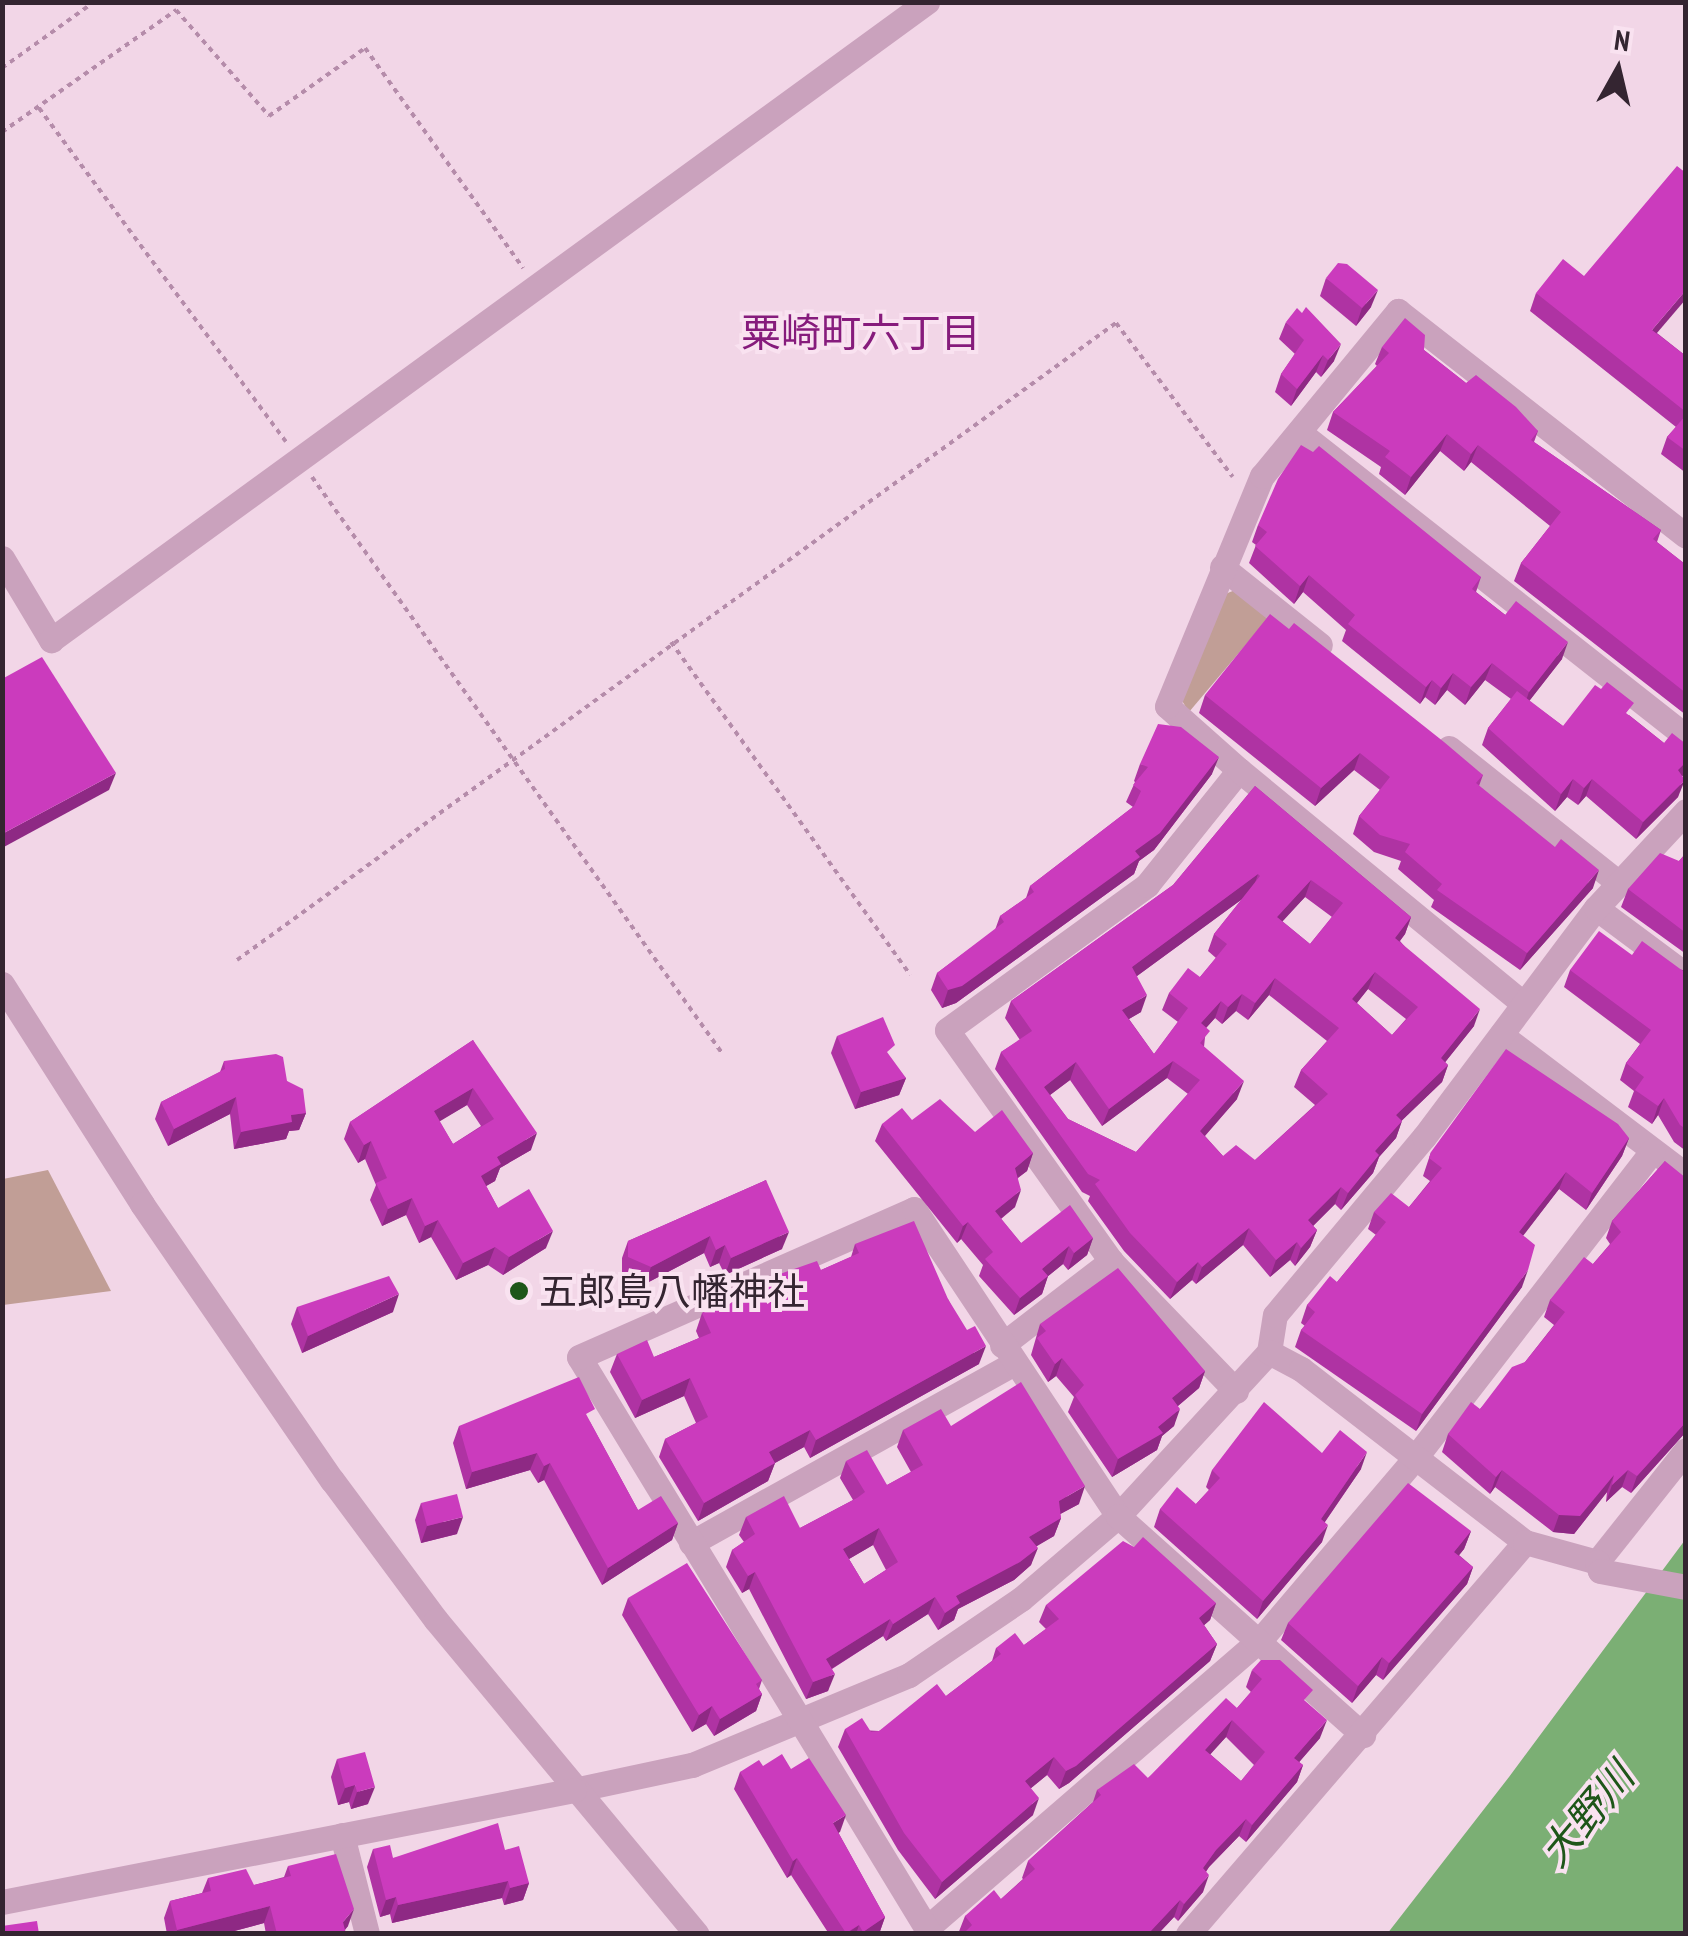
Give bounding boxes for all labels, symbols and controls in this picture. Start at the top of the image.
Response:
north arrow [1568,20,1668,120]
text: N [1612,20,1632,59]
district label: 粟崎町六丁目 [741,308,981,356]
place label: 五郎島八幡神社 [539,1268,805,1314]
marker: 五郎島八幡神社 [508,1280,530,1302]
water label: 大野川 [1529,1753,1643,1875]

